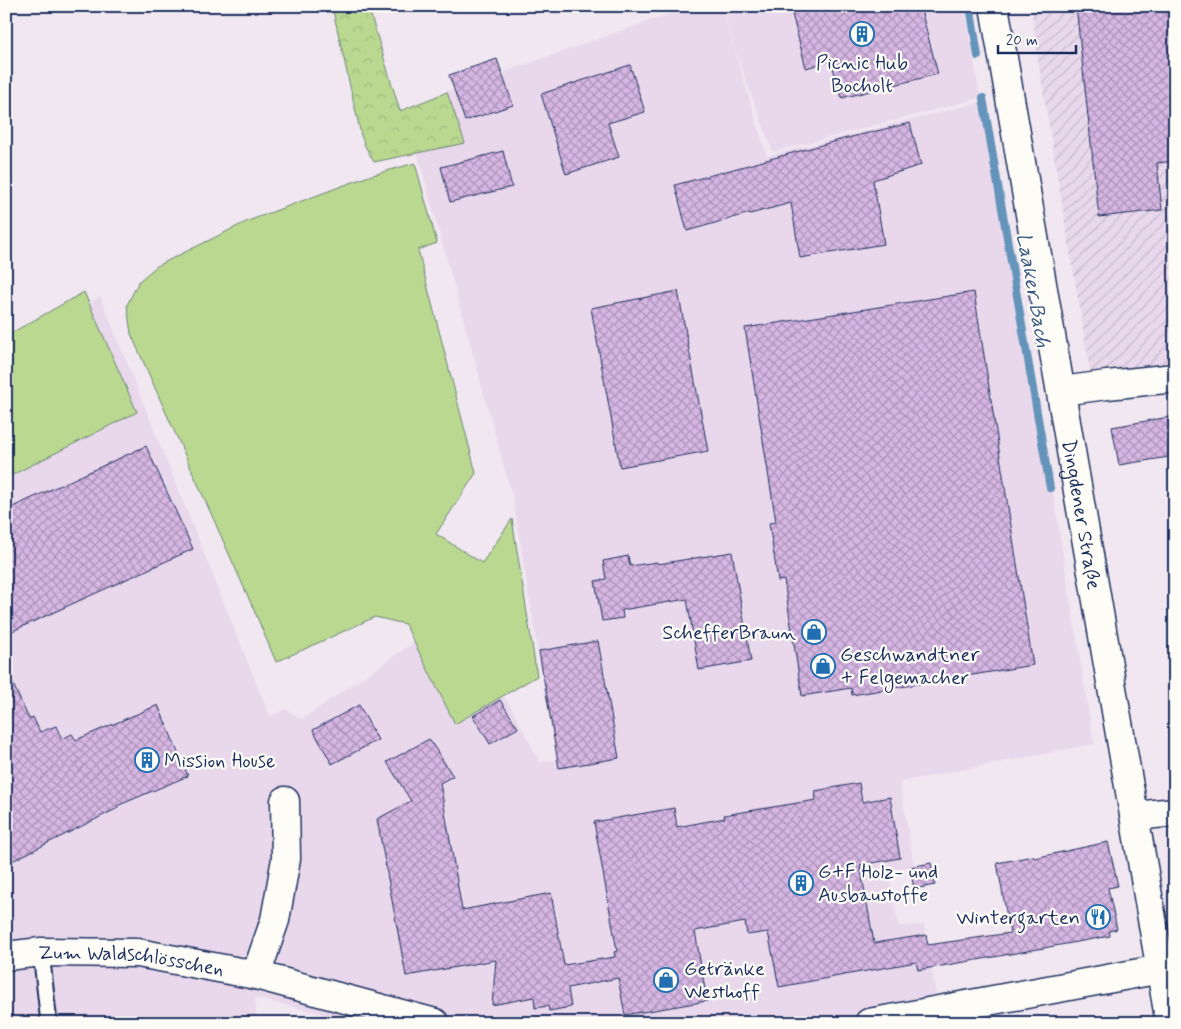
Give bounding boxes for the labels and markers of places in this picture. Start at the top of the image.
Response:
building icon: Picnic Hub Bocholt [849,21,875,47]
place label: Picnic Hub Bocholt [816,50,908,100]
shop icon: SchefferBraun [801,619,827,645]
place label: SchefferBraun [662,620,796,647]
place label: Geschwandtner + Felgemacher [840,642,980,693]
shop icon: Geschwandtner + Felgemacher [810,653,836,679]
building icon: Mission House [134,747,160,773]
place label: Mission House [164,748,275,775]
place label: G+F Holz- und Ausbaustoffe [818,859,938,909]
building icon: G+F Holz- und Ausbaustoffe [788,870,814,896]
restaurant icon: Wintergarten [1085,904,1111,930]
place label: Wintergarten [956,905,1080,934]
place label: Getränke Westhoff [684,956,765,1006]
shop icon: Getränke Westhoff [653,967,679,993]

